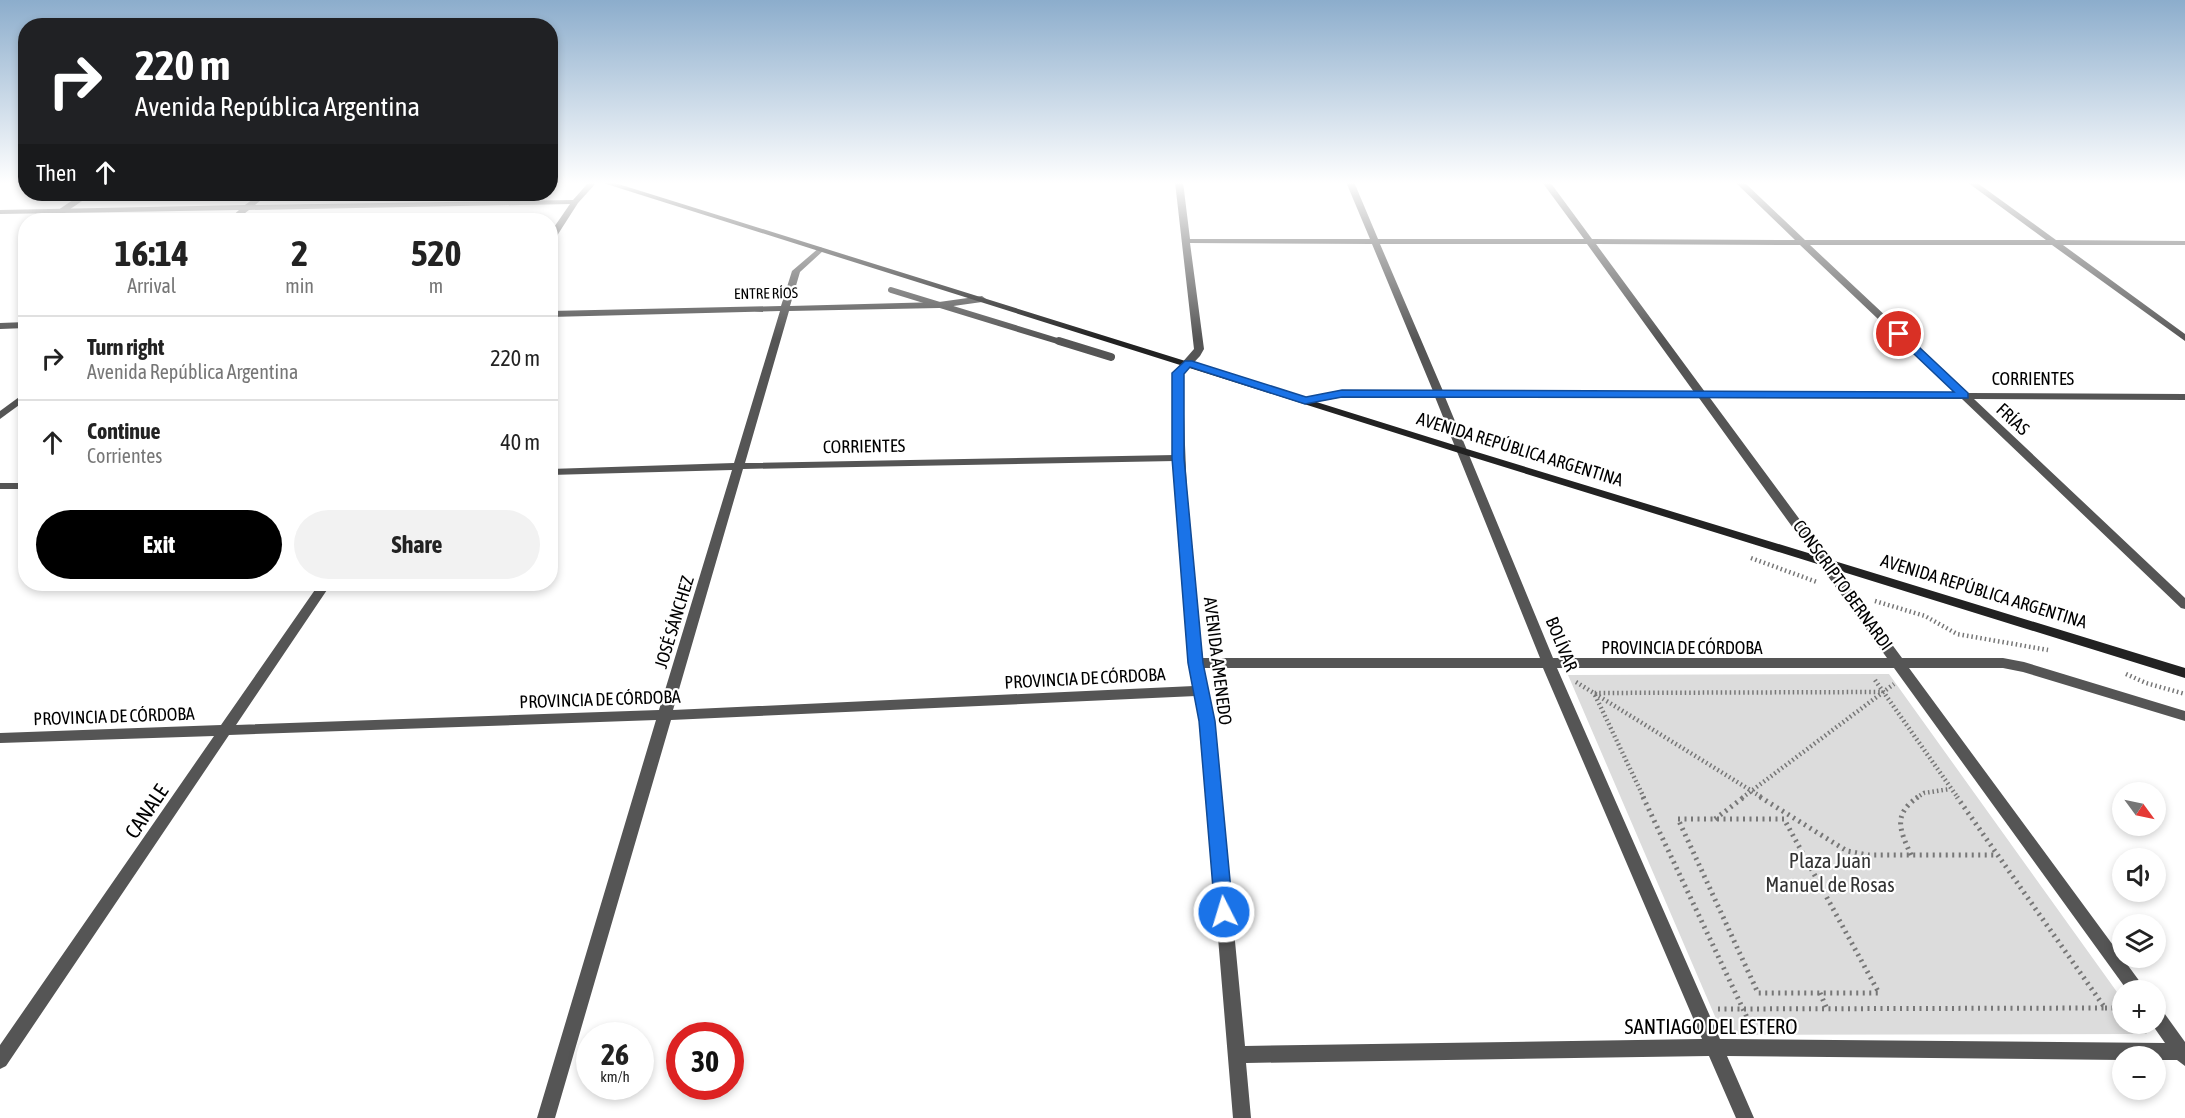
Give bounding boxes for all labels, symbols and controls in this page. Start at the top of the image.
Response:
text: 220 m [135,41,230,89]
icon: right [36,42,114,120]
text: Avenida República Argentina [135,91,420,122]
icon: ahead [89,156,122,189]
text: Then [36,160,77,186]
text: 16:14 [115,232,189,274]
text: 2 [291,232,308,274]
text: 520 [411,232,461,274]
text: Arrival [127,274,176,297]
text: min [285,274,314,297]
text: m [429,274,443,297]
street label: ENTRE RÍOS [734,284,798,302]
pin [1873,308,1924,359]
icon: arrive [1882,317,1915,350]
text: Turn right [87,334,164,360]
icon: right [36,342,69,375]
text: 220 m [490,345,540,371]
text: Avenida República Argentina [87,360,298,383]
street label: CORRIENTES [1992,368,2075,389]
street label: FRÍAS [1992,399,2034,440]
street label: AVENIDA REPÚBLICA ARGENTINA [1414,408,1626,490]
text: Continue [87,418,161,444]
icon: ahead [36,426,69,459]
text: 40 m [500,429,540,455]
street label: CORRIENTES [823,435,906,457]
text: Corrientes [87,444,162,467]
button: Exit [36,510,282,579]
button: Share [294,510,540,579]
street label: CONSCRIPTO BERNARDI [1789,516,1897,654]
street label: AVENIDA REPÚBLICA ARGENTINA [1878,550,2090,632]
street label: JOSÉ SÁNCHEZ [650,573,698,671]
street label: AVENIDA AMENEDO [1200,596,1236,726]
street label: BOLÍVAR [1542,614,1582,674]
street label: PROVINCIA DE CÓRDOBA [1601,637,1763,658]
street label: PROVINCIA DE CÓRDOBA [1004,663,1166,693]
street label: PROVINCIA DE CÓRDOBA [519,686,681,712]
street label: PROVINCIA DE CÓRDOBA [33,703,195,729]
street label: CANALE [119,780,173,842]
north arrow [2112,782,2166,836]
map controls [2112,782,2166,1100]
park label: Plaza Juan Manuel de Rosas [1765,848,1895,896]
button: sound [2112,848,2166,902]
position arrow [1192,880,1256,944]
button: layers [2112,914,2166,968]
button: + [2112,980,2166,1034]
street label: SANTIAGO DEL ESTERO [1625,1014,1797,1038]
speed limit sign: 30 [666,1022,744,1100]
text: 26 [601,1037,629,1071]
button: − [2112,1046,2166,1100]
text: km/h [600,1068,630,1085]

